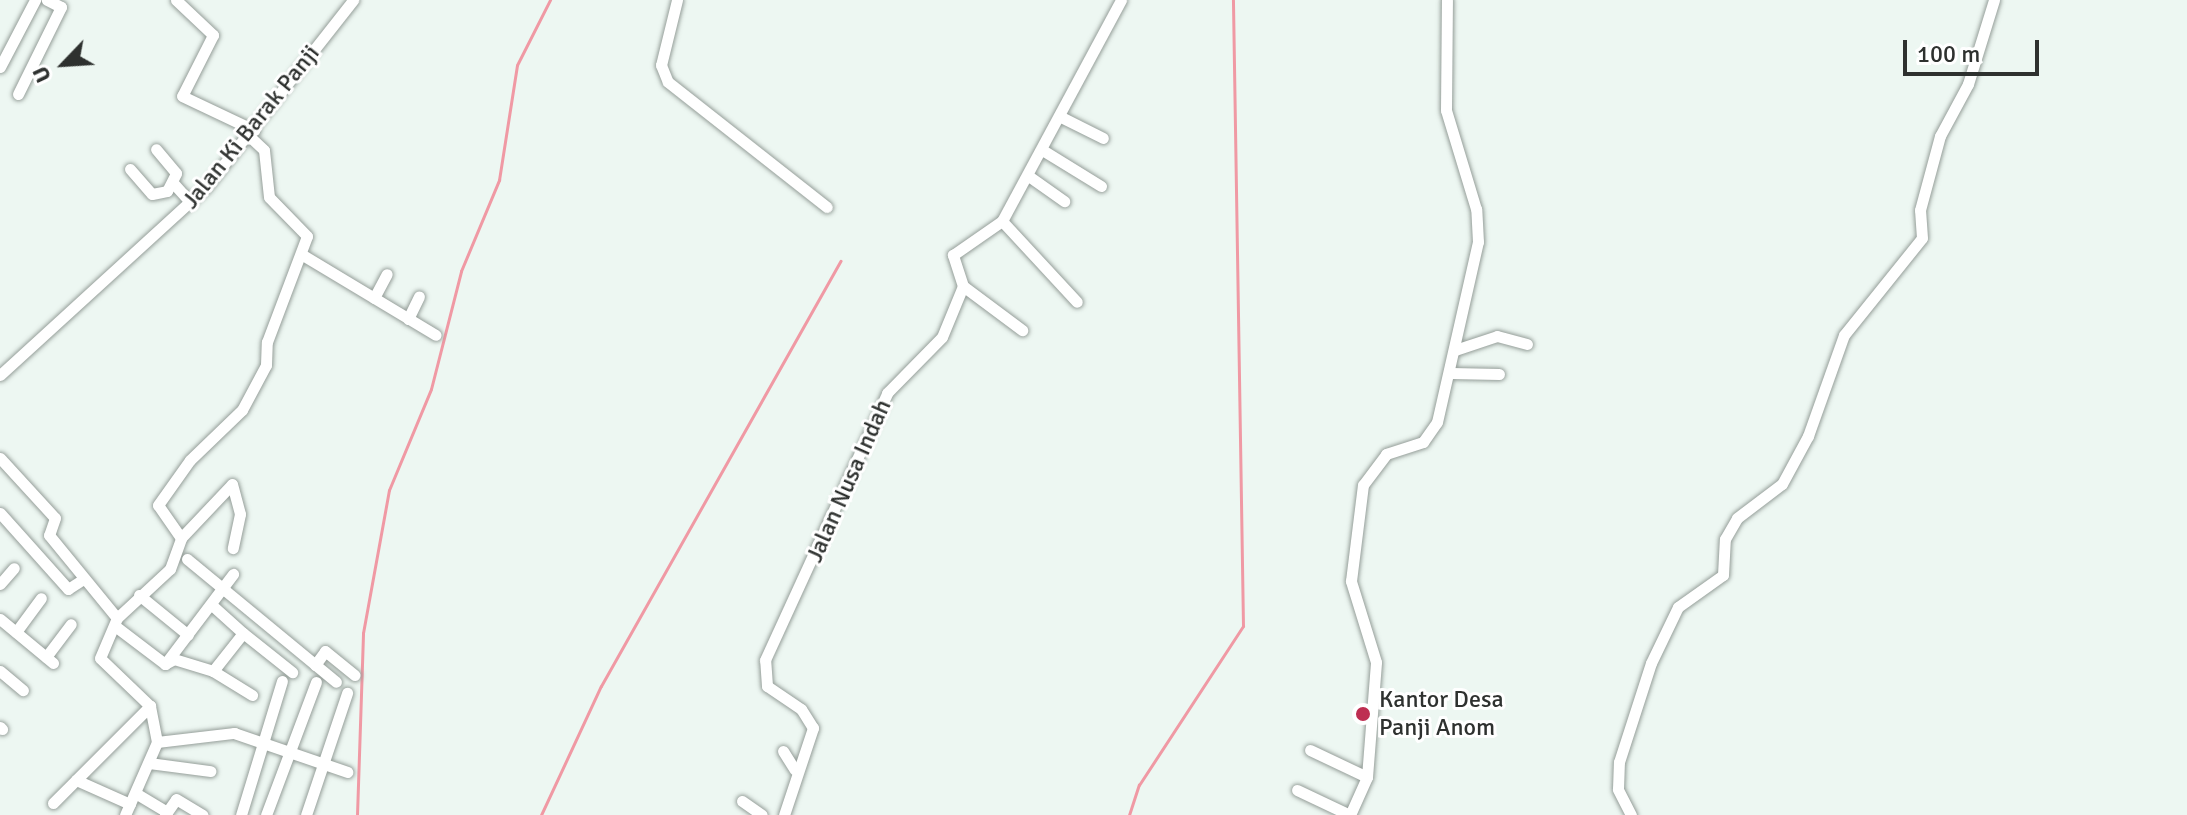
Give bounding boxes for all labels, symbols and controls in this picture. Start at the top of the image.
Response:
north arrow [24,24,104,104]
scale bar [1907,24,2043,74]
street label: Jalan Ki Barak Panji [176,39,326,215]
text: 100 m [1917,39,1980,69]
text: U [26,62,57,87]
street label: Jalan Nusa Indah [800,395,898,567]
place label: Kantor Desa Panji Anom [1379,686,1504,742]
marker: Kantor Desa Panji Anom [1354,705,1372,723]

